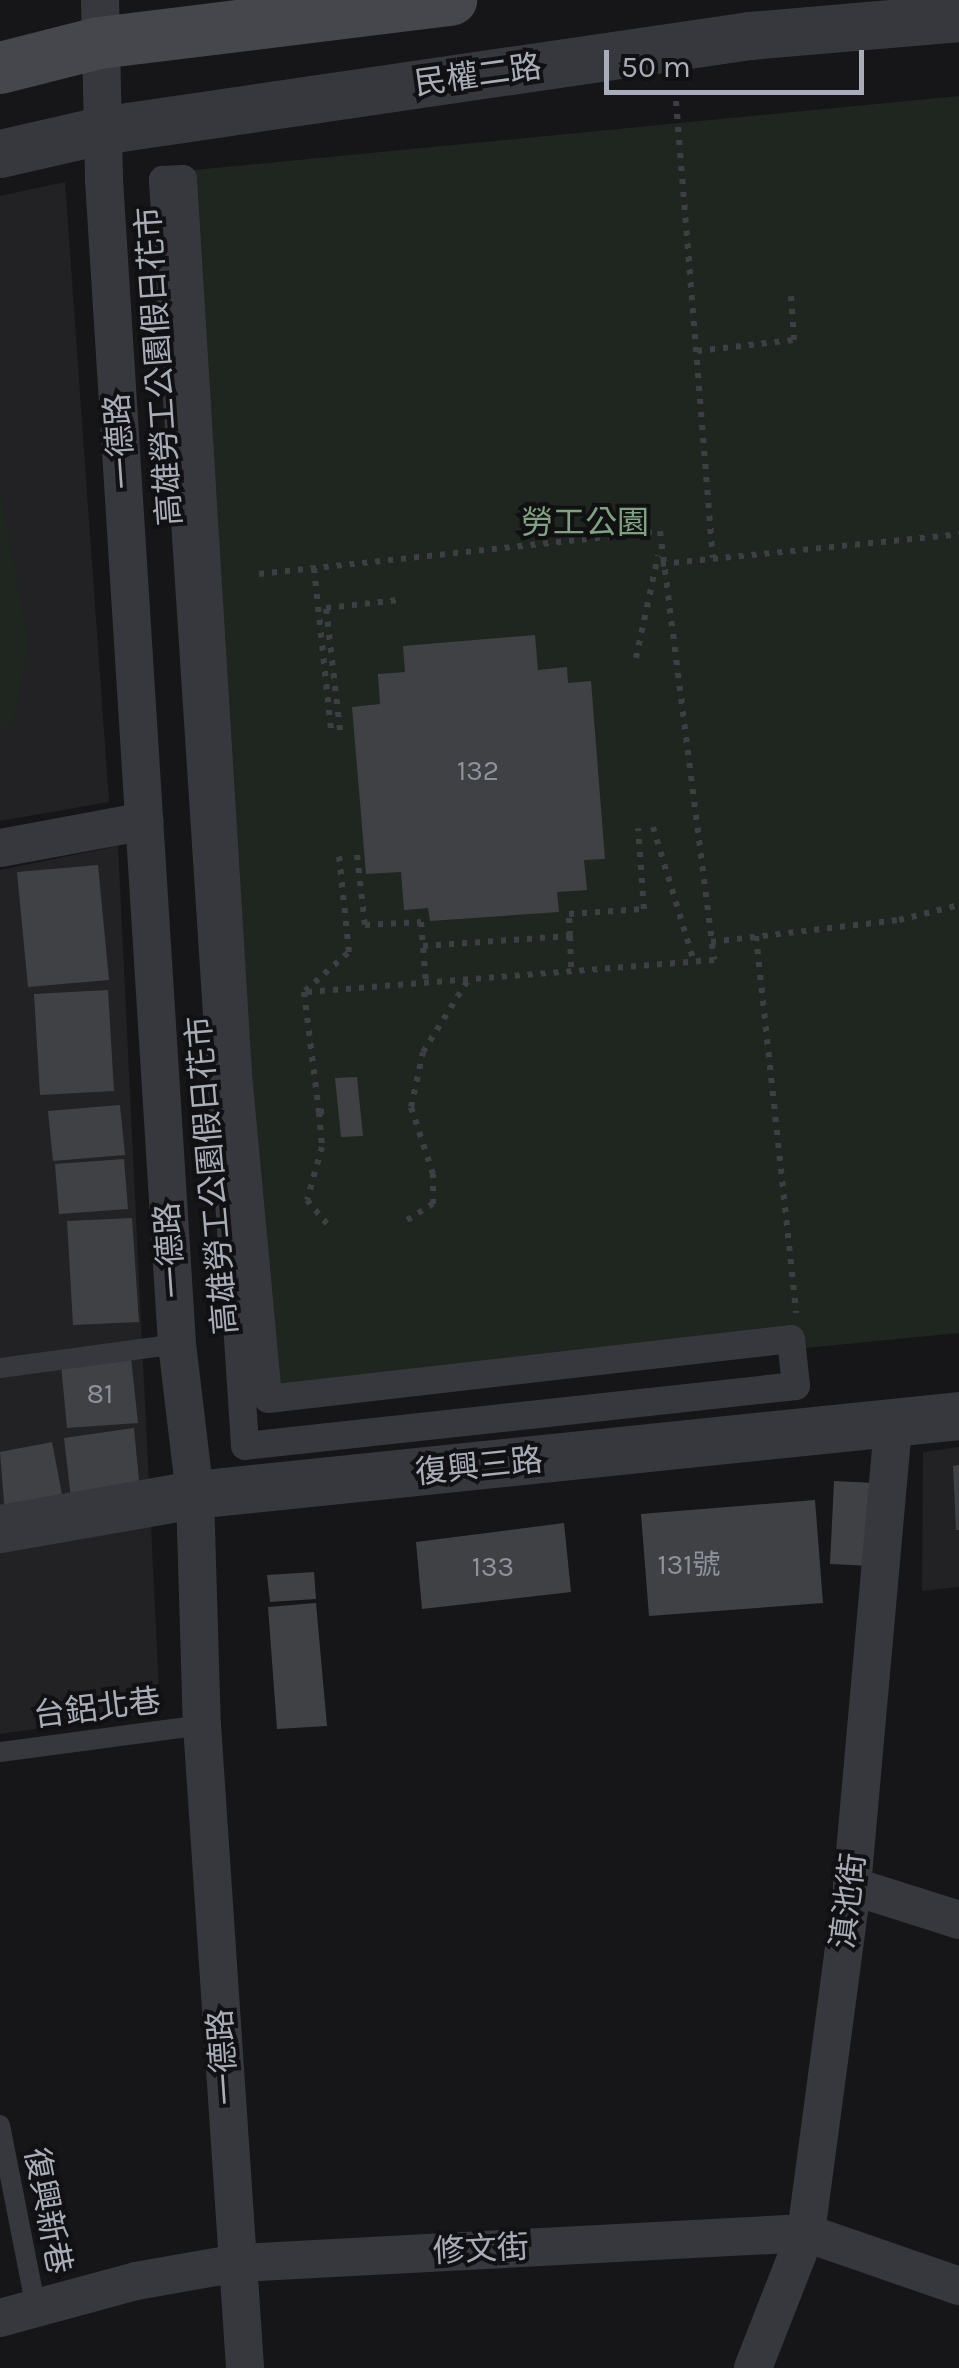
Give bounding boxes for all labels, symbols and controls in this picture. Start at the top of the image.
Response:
scale bar [609,30,869,92]
street label: 民權二路 [412,48,544,104]
text: 50 m [621,49,691,85]
street label: 高雄勞工公園假日花市 [130,205,190,527]
street label: 一德路 [98,392,144,490]
park label: 勞工公園 [521,504,649,542]
house number: 132 [457,754,499,788]
street label: 高雄勞工公園假日花市 [180,1014,246,1336]
street label: 一德路 [148,1201,194,1299]
house number: 81 [87,1377,113,1411]
street label: 復興三路 [413,1441,545,1493]
house number: 131號 [657,1548,721,1582]
house number: 133 [472,1550,514,1584]
street label: 台鋁北巷 [31,1682,163,1736]
street label: 滇池街 [824,1851,874,1951]
street label: 一德路 [201,2008,247,2106]
street label: 復興新巷 [16,2145,78,2277]
street label: 修文街 [432,2228,530,2272]

